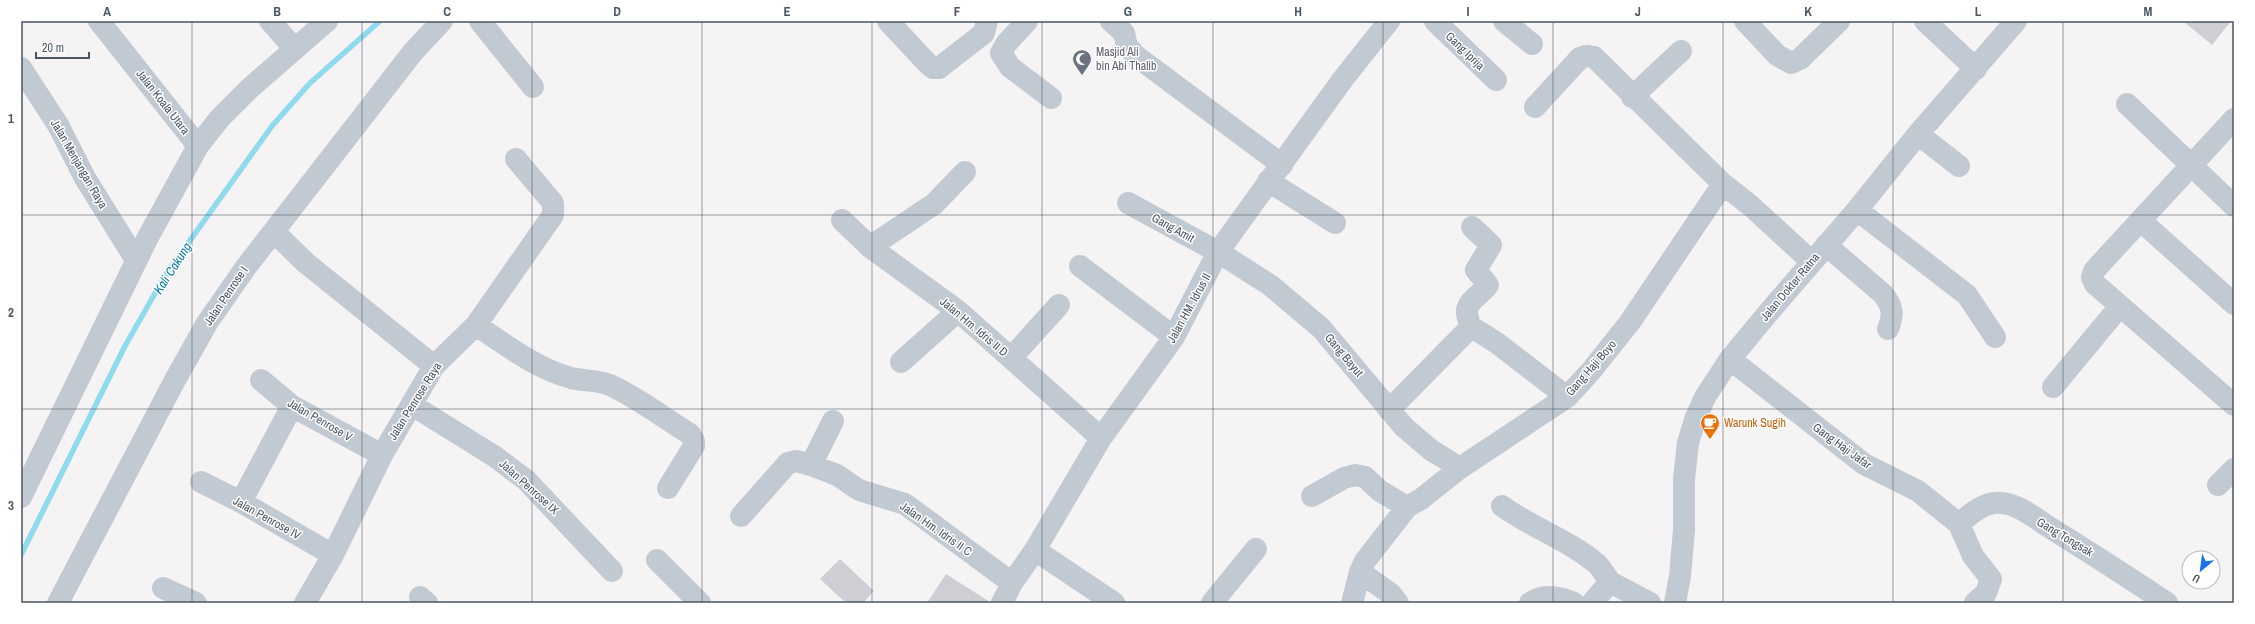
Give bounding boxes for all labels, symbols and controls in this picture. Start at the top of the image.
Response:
text: A [103,3,111,20]
text: B [273,3,281,20]
text: C [443,3,451,20]
text: D [613,3,621,20]
text: E [783,3,791,20]
text: F [954,3,961,20]
text: G [1124,3,1132,20]
text: H [1294,3,1302,20]
text: I [1467,3,1470,20]
text: J [1635,3,1641,20]
text: K [1804,3,1812,20]
text: L [1975,3,1982,20]
text: M [2144,3,2153,20]
street label: Gang Iprija [1442,28,1488,74]
scale bar [36,34,89,60]
text: 20 m [42,40,64,56]
place label: Masjid Ali bin Abi Thalib [1096,44,1157,74]
mosque icon: Masjid Ali bin Abi Thalib [1071,48,1093,76]
street label: Jalan Koala Utara [133,66,194,138]
text: 1 [8,110,14,127]
street label: Jalan Menjangan Raya [47,116,111,212]
street label: Gang Amit [1149,210,1197,246]
water label: Kali Cakung [149,239,195,297]
street label: Jalan Dokter Ratna [1757,249,1824,324]
street label: Jalan Penrose I [200,263,252,329]
street label: Jalan HM. Idrus II [1163,270,1215,346]
street label: Jalan Hm. Idris II D [937,294,1011,360]
text: 2 [8,304,14,321]
street label: Gang Bayut [1321,330,1367,380]
street label: Gang Haji Boyo [1562,337,1620,399]
street label: Jalan Penrose Raya [385,359,446,443]
street label: Jalan Penrose V [285,395,356,445]
cafe icon: Warunk Sugih [1699,412,1721,440]
place label: Warunk Sugih [1724,415,1786,431]
street label: Gang Haji Jafar [1809,419,1875,473]
street label: Jalan Penrose IX [496,456,563,518]
street label: Jalan Penrose IV [230,493,304,543]
text: 3 [8,497,14,514]
street label: Jalan Hm. Idris II C [897,498,975,560]
street label: Gang Tongsak [2034,514,2096,560]
north arrow [2181,550,2221,590]
text: U [2190,571,2202,586]

